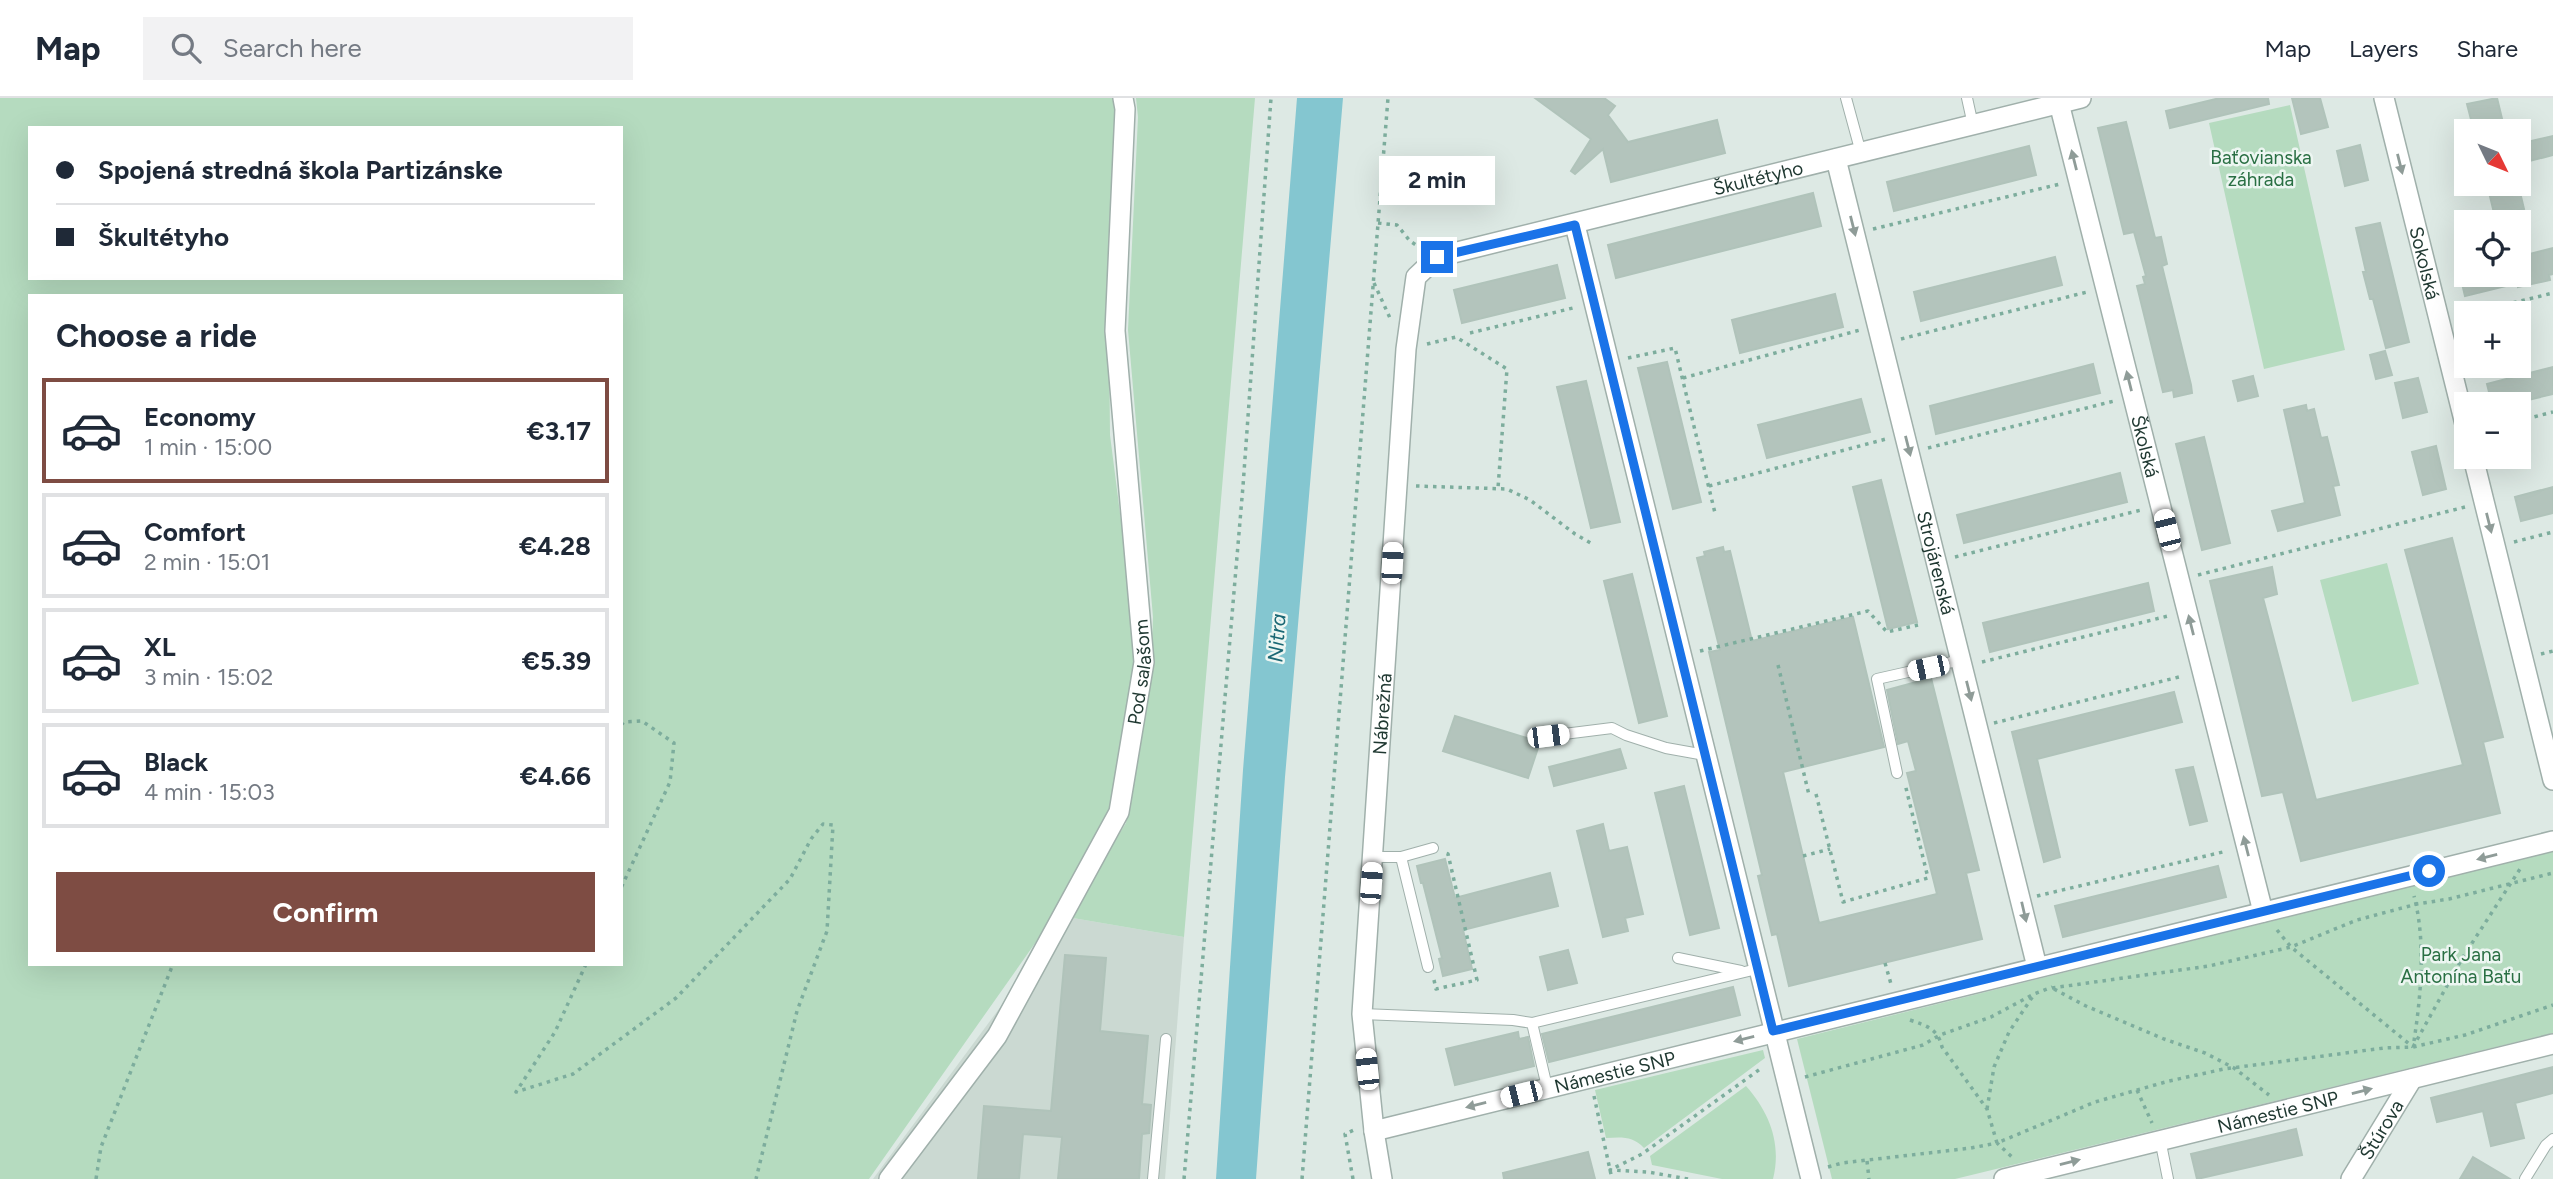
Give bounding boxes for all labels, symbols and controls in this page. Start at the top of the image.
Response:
search box [143,17,633,80]
text: Map [35,29,101,68]
icon: search [167,29,205,67]
text: Search here [223,32,362,64]
text: Map [2264,34,2311,63]
text: Layers [2349,34,2418,63]
text: Share [2456,34,2518,63]
north arrow [2454,119,2530,196]
map controls [2454,119,2531,469]
park label: Baťovianska záhrada [2210,146,2312,191]
one-way arrow [2068,149,2079,171]
one-way arrow [2395,153,2406,175]
text: Spojená stredná škola Partizánske [98,154,503,186]
callout: 2 min [1379,156,1495,204]
street label: Škultétyho [1711,156,1806,200]
text: 2 min [1408,166,1466,194]
button: locate [2454,210,2531,287]
one-way arrow [1848,215,1859,237]
text: Škultétyho [98,221,229,253]
street label: Sokolská [2404,224,2445,302]
route end [1421,241,1453,273]
button: + [2454,301,2531,378]
text: Choose a ride [56,317,257,355]
one-way arrow [2123,370,2134,392]
button: − [2454,392,2531,469]
icon: car [60,399,123,462]
text: Economy [144,401,256,433]
street label: Školská [2126,413,2164,480]
text: €3.17 [527,415,591,447]
text: 1 min · 15:00 [144,433,272,461]
one-way arrow [1903,436,1914,458]
car [2152,507,2183,553]
street label: Strojárenská [1912,509,1960,617]
one-way arrow [2484,512,2495,534]
icon: car [60,514,123,577]
text: Comfort [144,516,246,548]
text: €4.28 [519,530,591,562]
car [1381,541,1404,585]
text: 2 min · 15:01 [144,548,270,576]
water label: Nitra [1262,613,1291,663]
one-way arrow [2185,614,2196,636]
street label: Pod salašom [1123,618,1156,727]
icon: car [60,629,123,692]
text: XL [144,631,176,663]
text: €5.39 [522,645,591,677]
car [1906,653,1951,683]
text: 3 min · 15:02 [144,663,273,691]
street label: Nábrežná [1368,672,1397,756]
one-way arrow [1963,680,1974,702]
car [1526,723,1571,749]
icon: car [60,744,123,807]
text: Black [144,746,208,778]
text: €4.66 [520,760,591,792]
text: 4 min · 15:03 [144,778,275,806]
one-way arrow [2240,835,2251,857]
one-way arrow [2476,852,2498,863]
route start [2413,855,2445,887]
car [1360,861,1383,905]
button: Confirm [56,872,595,952]
one-way arrow [2019,901,2030,923]
park label: Park Jana Antonína Baťu [2401,943,2521,988]
one-way arrow [1733,1033,1755,1044]
street label: Námestie SNP [1552,1046,1678,1098]
car [1355,1047,1380,1091]
car [1499,1079,1544,1109]
one-way arrow [2351,1085,2373,1096]
street label: Námestie SNP [2215,1086,2341,1138]
street label: Štúrova [2355,1096,2409,1164]
one-way arrow [1465,1100,1487,1111]
one-way arrow [2059,1156,2081,1167]

